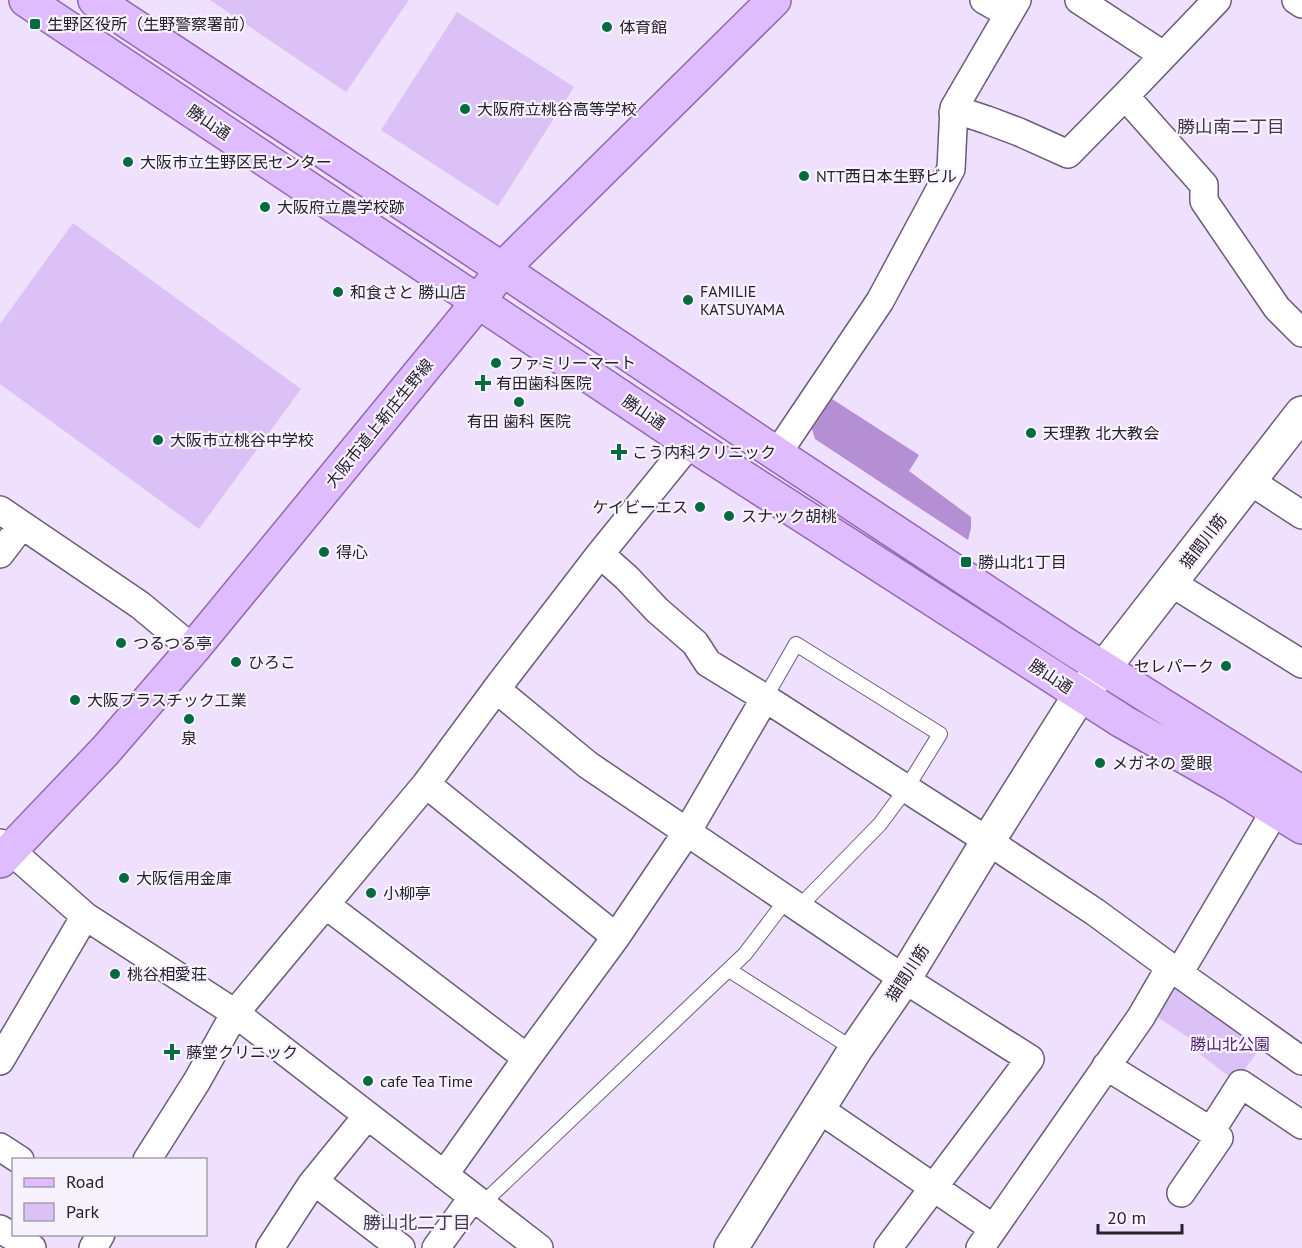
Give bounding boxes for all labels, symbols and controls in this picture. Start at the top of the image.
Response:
place label: 生野区役所（生野警察署前） [47,14,255,34]
marker: 生野区役所（生野警察署前） [28,17,42,31]
place label: 体育館 [619,17,667,37]
marker: 体育館 [600,20,614,34]
place label: 大阪府立桃谷高等学校 [477,99,637,119]
street label: 勝山通 [184,100,234,144]
marker: 大阪府立桃谷高等学校 [458,102,472,116]
district label: 勝山南二丁目 [1177,115,1285,138]
place label: 大阪市立生野区民センター [140,152,332,172]
marker: 大阪市立生野区民センター [121,155,135,169]
place label: NTT西日本生野ビル [816,166,957,186]
marker: NTT西日本生野ビル [797,169,811,183]
place label: 大阪府立農学校跡 [277,197,405,217]
marker: 大阪府立農学校跡 [258,200,272,214]
place label: FAMILIE KATSUYAMA [700,281,785,319]
place label: 和食さと 勝山店 [350,282,466,302]
marker: 和食さと 勝山店 [331,285,345,299]
marker: FAMILIE KATSUYAMA [681,293,695,307]
place label: ファミリーマート [508,353,636,373]
street label: 大阪市道上新庄生野線 [321,355,437,491]
marker: ファミリーマート [489,356,503,370]
place label: 有田歯科医院 [496,373,592,393]
marker: 有田歯科医院 [474,374,492,392]
street label: 勝山通 [619,390,669,434]
marker: 有田 歯科 医院 [512,395,526,409]
place label: 有田 歯科 医院 [467,411,571,431]
place label: 天理教 北大教会 [1043,423,1159,443]
marker: 天理教 北大教会 [1024,426,1038,440]
place label: 大阪市立桃谷中学校 [170,430,314,450]
marker: 大阪市立桃谷中学校 [151,433,165,447]
place label: こう内科クリニック [632,442,776,462]
marker: こう内科クリニック [610,443,628,461]
place label: ケイビーエス [592,497,688,517]
marker: ケイビーエス [693,500,707,514]
place label: スナック胡桃 [741,506,837,526]
marker: スナック胡桃 [722,509,736,523]
street label: 猫間川筋 [1175,510,1231,572]
place label: 得心 [336,542,368,562]
marker: 得心 [317,545,331,559]
place label: 勝山北1丁目 [978,552,1067,572]
marker: 勝山北1丁目 [959,555,973,569]
place label: つるつる亭 [133,633,212,653]
marker: つるつる亭 [114,636,128,650]
place label: ひろこ [248,652,296,672]
marker: ひろこ [229,655,243,669]
street label: 勝山通 [1025,655,1077,697]
place label: セレパーク [1134,656,1214,676]
marker: セレパーク [1219,659,1233,673]
place label: 大阪プラスチック工業 [87,690,247,710]
marker: 大阪プラスチック工業 [68,693,82,707]
marker: 泉 [182,712,196,726]
place label: 泉 [181,728,197,748]
place label: メガネの 愛眼 [1112,753,1212,773]
marker: メガネの 愛眼 [1093,756,1107,770]
place label: 大阪信用金庫 [136,868,232,888]
marker: 大阪信用金庫 [117,871,131,885]
place label: 小柳亭 [383,883,431,903]
marker: 小柳亭 [364,886,378,900]
street label: 猫間川筋 [881,941,933,1005]
place label: 桃谷相愛荘 [127,964,207,984]
marker: 桃谷相愛荘 [108,967,122,981]
park label: 勝山北公園 [1190,1034,1270,1054]
place label: 藤堂クリニック [186,1042,298,1062]
marker: 藤堂クリニック [163,1043,181,1061]
place label: cafe Tea Time [380,1071,473,1091]
marker: cafe Tea Time [361,1074,375,1088]
legend [12,1158,207,1236]
text: Road [66,1170,104,1193]
scale bar [1098,1197,1182,1235]
text: Park [66,1200,99,1223]
text: 20 m [1107,1206,1146,1229]
district label: 勝山北二丁目 [363,1211,471,1234]

